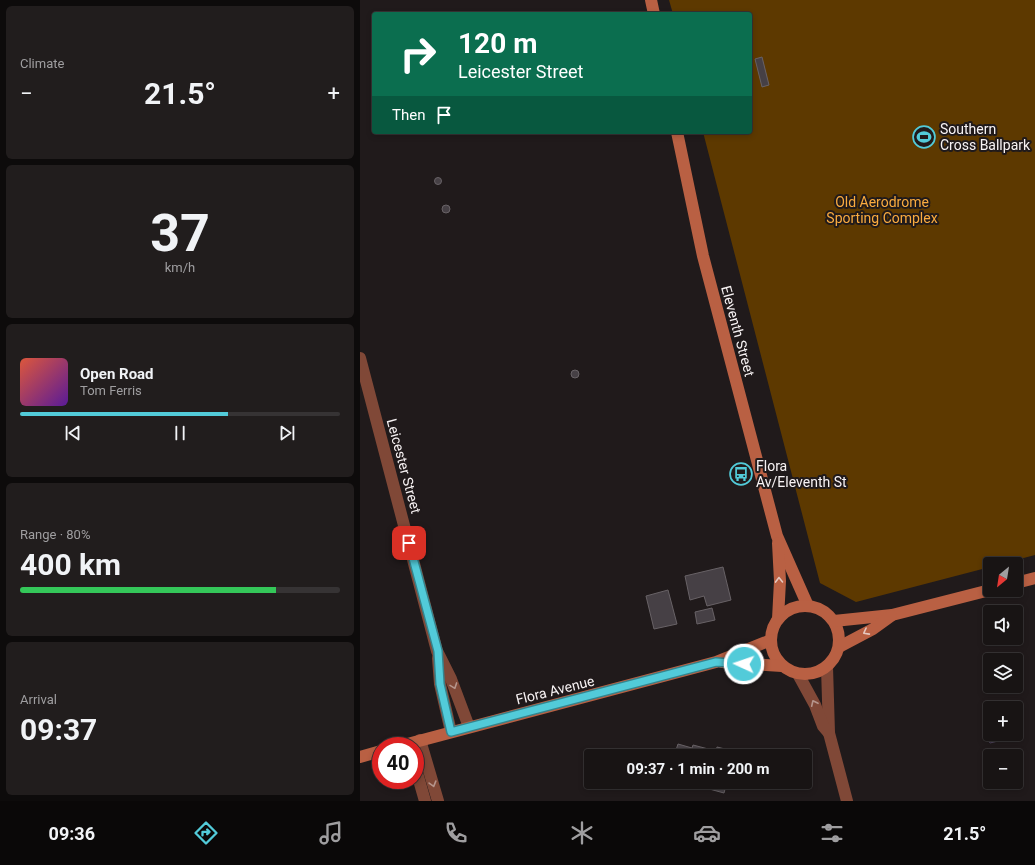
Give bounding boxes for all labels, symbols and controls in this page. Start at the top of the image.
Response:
text: 120 m [458,27,537,60]
icon: right [392,28,444,80]
text: Climate [20,56,64,71]
text: Leicester Street [458,61,583,82]
text: 21.5° [144,76,216,111]
text: − [20,81,33,106]
text: + [328,81,340,106]
icon: arrive [433,104,455,126]
text: Then [392,106,425,124]
place label: Southern Cross Ballpark [940,121,1031,153]
sports icon: Southern Cross Ballpark [911,124,937,150]
park label: Old Aerodrome Sporting Complex [826,194,938,226]
text: 37 [150,203,210,264]
text: km/h [165,260,195,275]
street label: Eleventh Street [718,284,758,379]
text: Open Road [80,365,154,383]
text: Tom Ferris [80,383,142,398]
street label: Leicester Street [384,417,424,516]
icon: previous [62,422,84,444]
icon: pause [169,422,191,444]
icon: next [276,422,298,444]
place label: Flora Av/Eleventh St [756,458,847,490]
bus stop icon: Flora Av/Eleventh St [728,461,754,487]
pin [392,526,426,560]
text: Range · 80% [20,527,90,542]
icon: arrive [398,532,420,554]
text: 400 km [20,547,121,582]
north arrow [983,557,1023,597]
map controls [983,557,1023,789]
one-way arrow [775,577,783,583]
button: sound [983,605,1023,645]
one-way arrow [863,628,871,635]
position arrow [723,643,765,685]
button: layers [983,653,1023,693]
street label: Flora Avenue [514,673,596,707]
one-way arrow [449,683,457,690]
text: Arrival [20,692,57,707]
one-way arrow [811,700,819,708]
button: + [983,701,1023,741]
text: 09:37 [20,712,97,747]
speed limit sign: 40 [372,737,424,789]
button: − [983,749,1023,789]
text: 09:37 · 1 min · 200 m [627,760,769,778]
one-way arrow [428,780,437,787]
icon: directions [192,819,220,847]
icon: music [317,819,345,847]
icon: phone [442,819,470,847]
icon: climate [568,819,596,847]
icon: car [693,819,721,847]
icon: filters [818,819,846,847]
text: 09:36 [49,823,95,844]
text: 21.5° [943,823,986,844]

